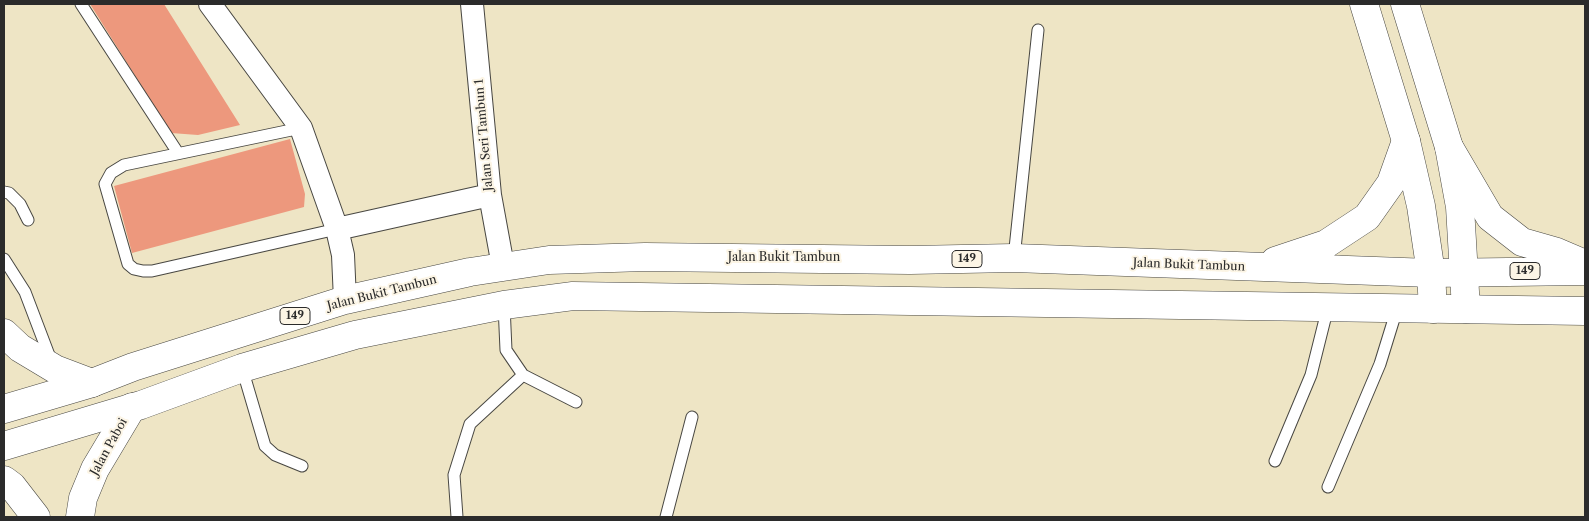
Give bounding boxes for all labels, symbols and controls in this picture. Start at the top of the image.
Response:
street label: Jalan Seri Tambun 1 [472,78,496,192]
road number: 149 [952,250,982,268]
street label: Jalan Bukit Tambun [728,251,840,265]
street label: Jalan Bukit Tambun [1133,256,1245,274]
road number: 149 [1510,262,1540,280]
street label: Jalan Bukit Tambun [326,272,438,314]
road number: 149 [280,308,310,324]
street label: Jalan Paboi [87,416,131,478]

